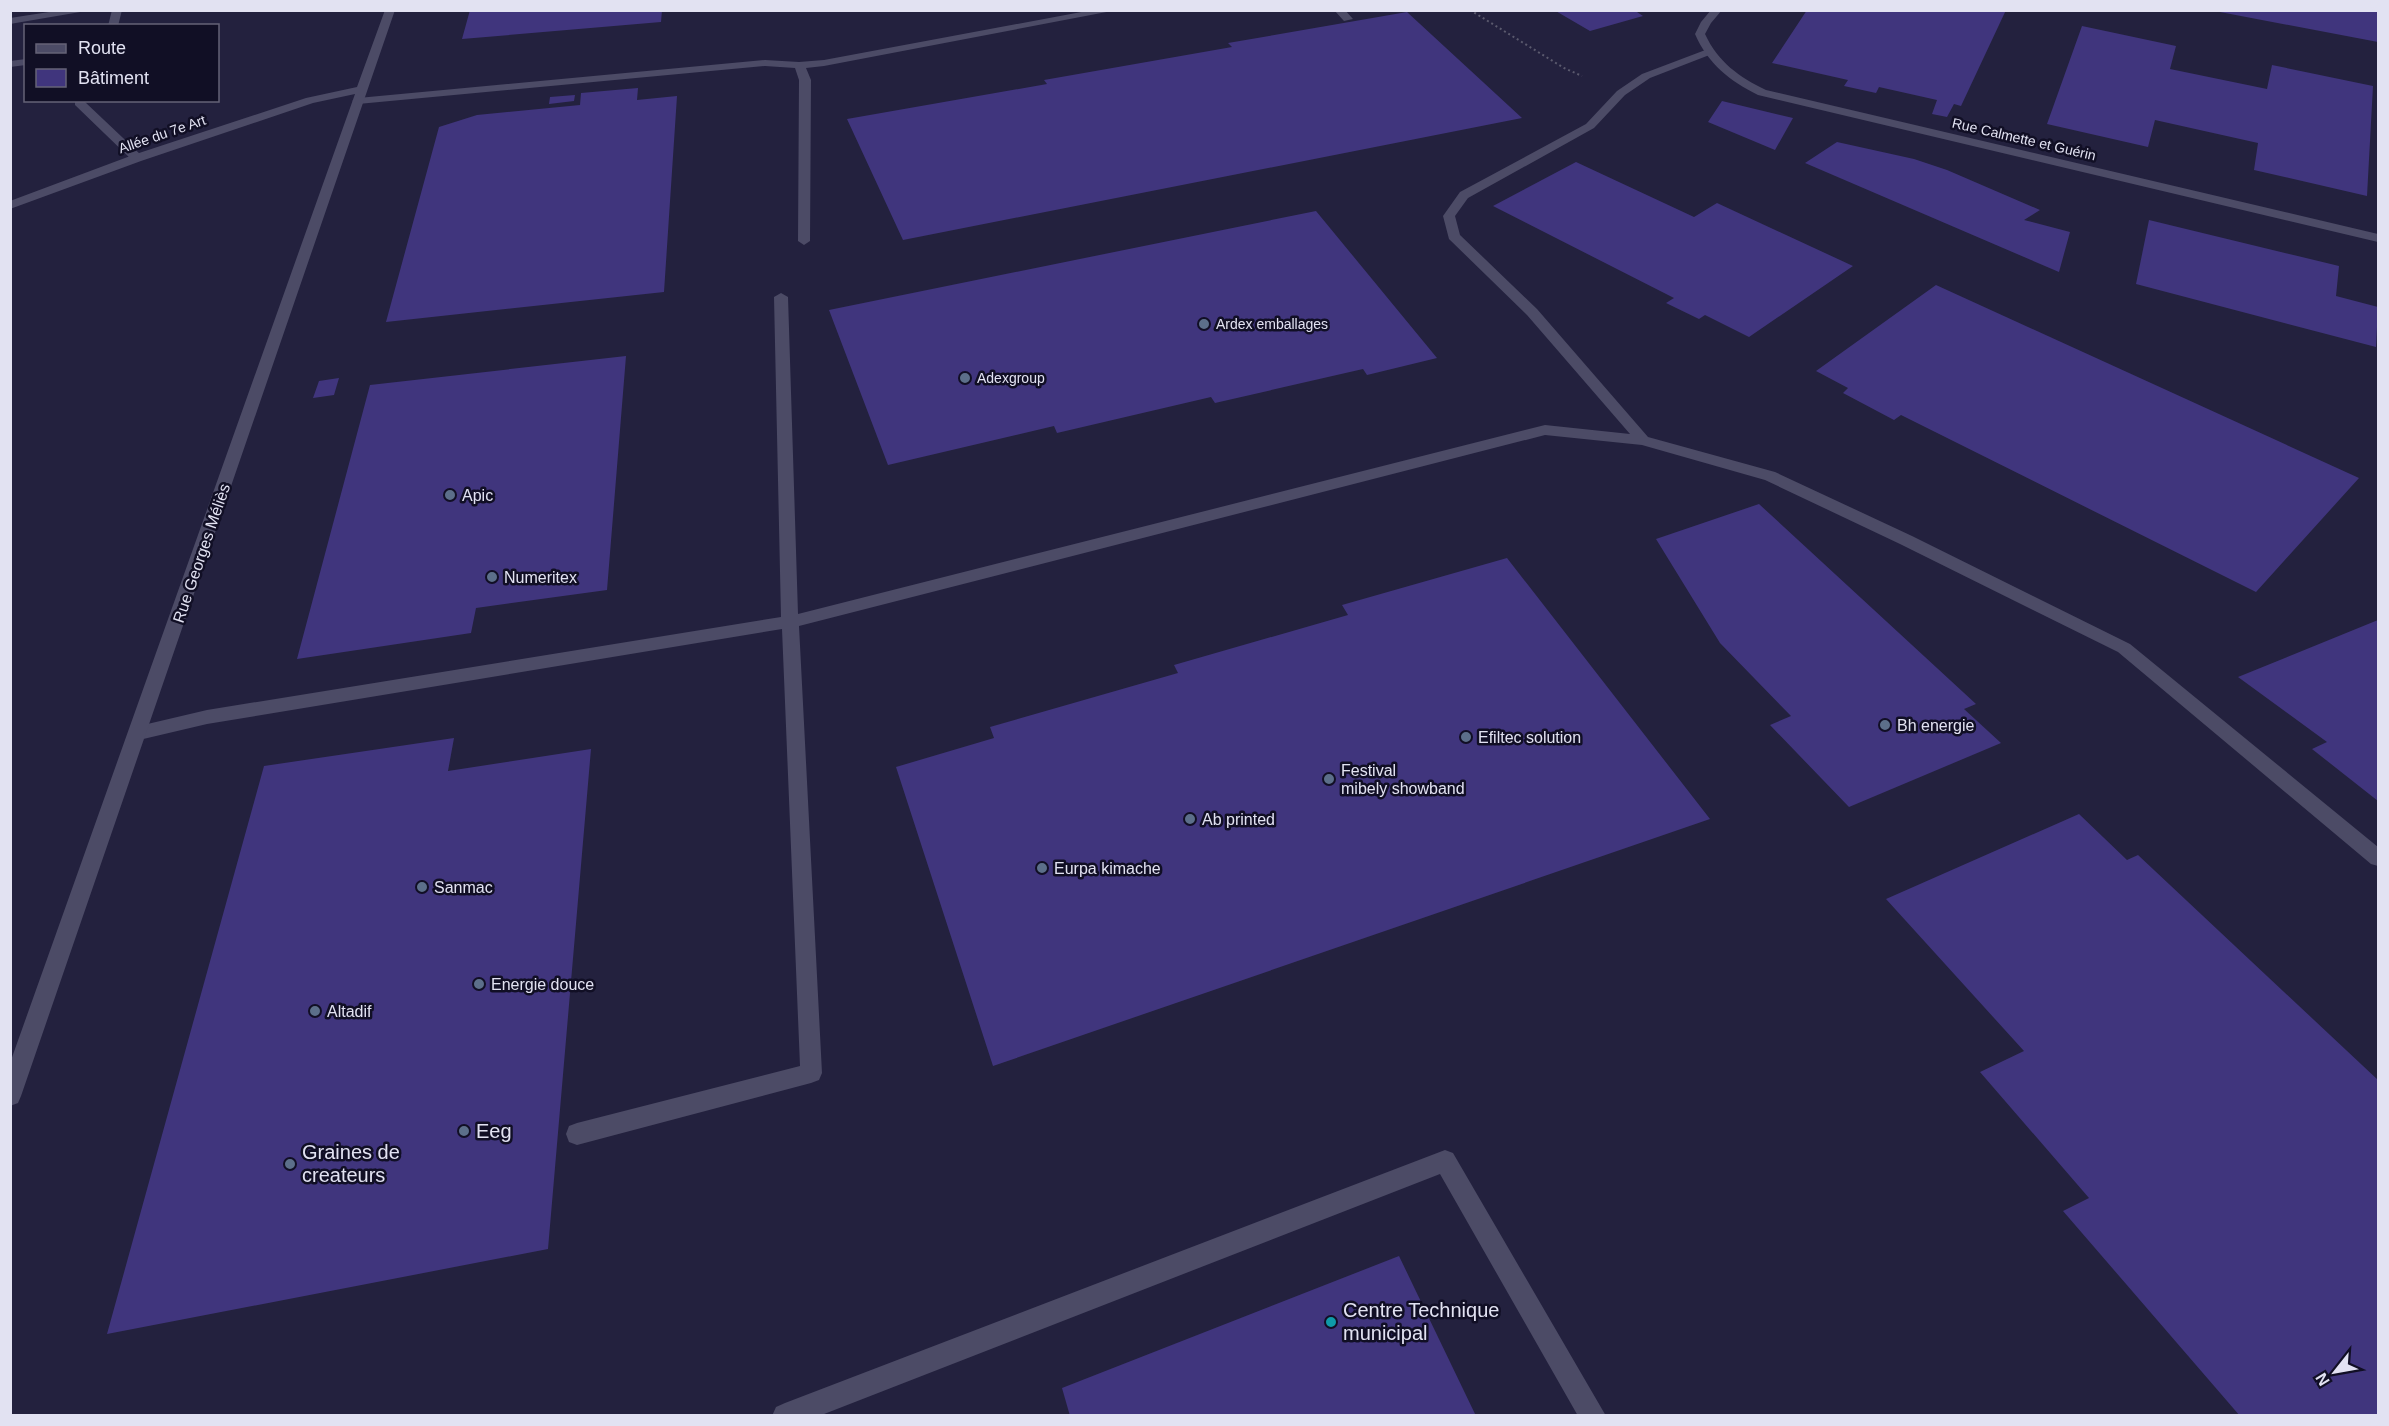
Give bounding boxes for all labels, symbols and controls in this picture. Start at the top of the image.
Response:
legend [24,24,219,102]
text: Route [78,38,126,58]
text: Bâtiment [78,68,149,88]
street label: Allée du 7e Art [116,112,208,156]
street label: Rue Calmette et Guérin [1951,115,2097,163]
place label: Ardex emballages [1216,316,1328,332]
marker: Ardex emballages [1197,317,1211,331]
place label: Adexgroup [977,370,1045,386]
marker: Adexgroup [958,371,972,385]
street label: Rue Georges Méliès [170,481,233,625]
place label: Apic [462,487,493,504]
marker: Apic [443,488,457,502]
place label: Numeritex [504,569,577,586]
marker: Numeritex [485,570,499,584]
place label: Bh energie [1897,717,1974,734]
marker: Bh energie [1878,718,1892,732]
place label: Efiltec solution [1478,729,1581,746]
marker: Efiltec solution [1459,730,1473,744]
place label: Festival mibely showband [1341,762,1465,797]
marker: Festival mibely showband [1322,772,1336,786]
place label: Ab printed [1202,811,1275,828]
marker: Ab printed [1183,812,1197,826]
place label: Eurpa kimache [1054,860,1161,877]
marker: Eurpa kimache [1035,861,1049,875]
place label: Sanmac [434,879,493,896]
marker: Sanmac [415,880,429,894]
place label: Energie douce [491,976,594,993]
marker: Energie douce [472,977,486,991]
place label: Altadif [327,1003,372,1020]
marker: Altadif [308,1004,322,1018]
place label: Eeg [476,1120,512,1142]
marker: Eeg [457,1124,471,1138]
place label: Graines de createurs [302,1141,400,1186]
marker: Graines de createurs [283,1157,297,1171]
place label: Centre Technique municipal [1343,1299,1499,1344]
marker: Centre Technique municipal [1324,1315,1338,1329]
north arrow [2305,1342,2365,1402]
text: N [2312,1370,2333,1389]

